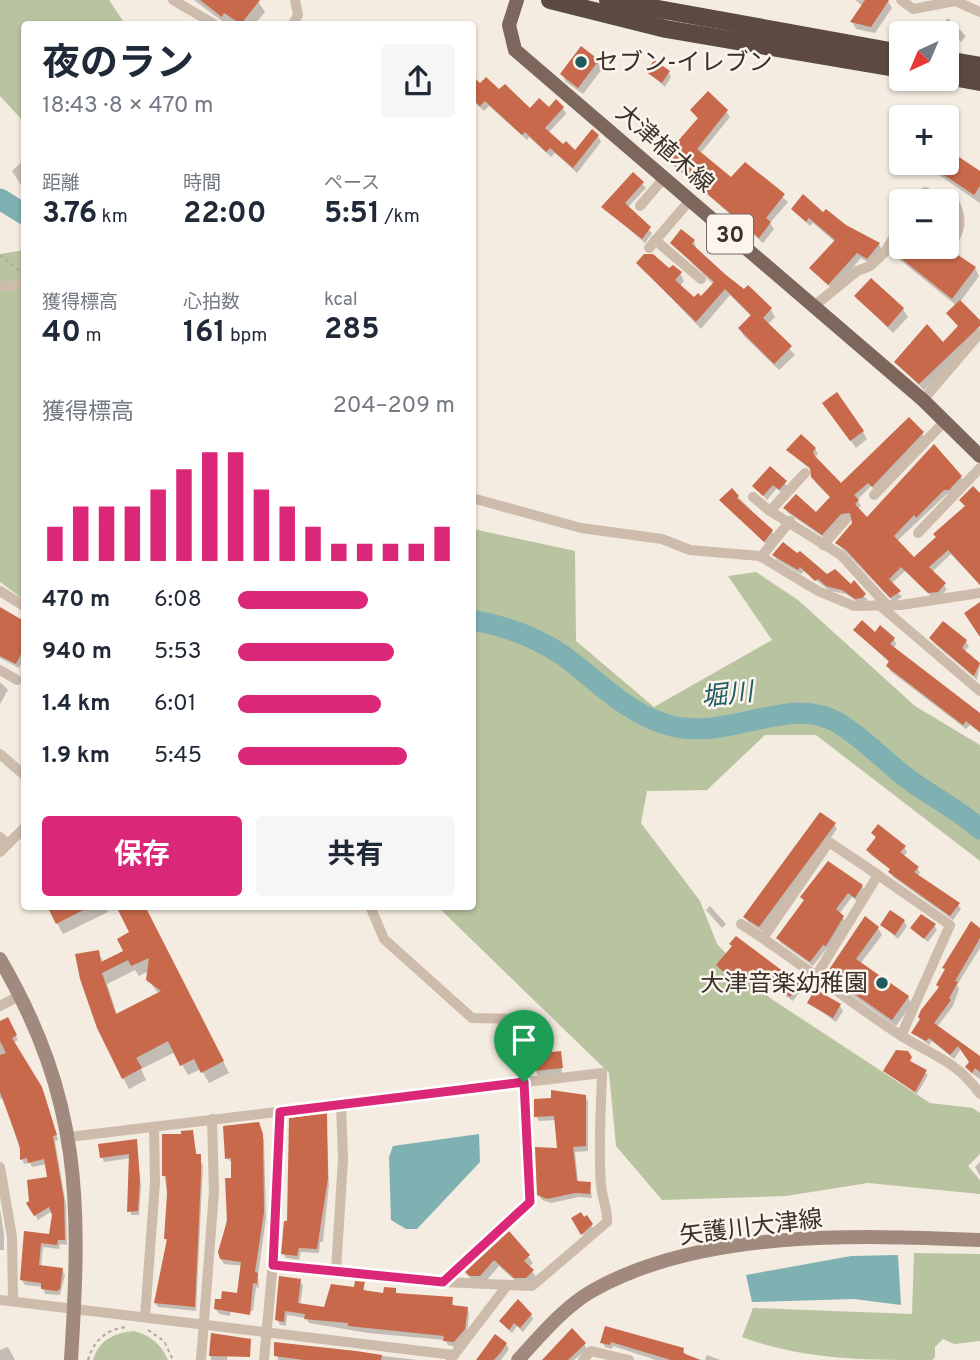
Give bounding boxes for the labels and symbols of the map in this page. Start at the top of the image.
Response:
north arrow [889,21,959,91]
place label: セブン-イレブン [595,49,773,79]
marker: セブン-イレブン [573,54,589,70]
street label: 大津植木線 [609,99,719,200]
road number: 30 [707,215,753,254]
water label: 堀川 [699,677,758,716]
place label: 大津音楽幼稚園 [700,970,868,1000]
marker: 大津音楽幼稚園 [874,975,890,991]
pin [494,1010,554,1082]
street label: 矢護川大津線 [678,1205,825,1253]

